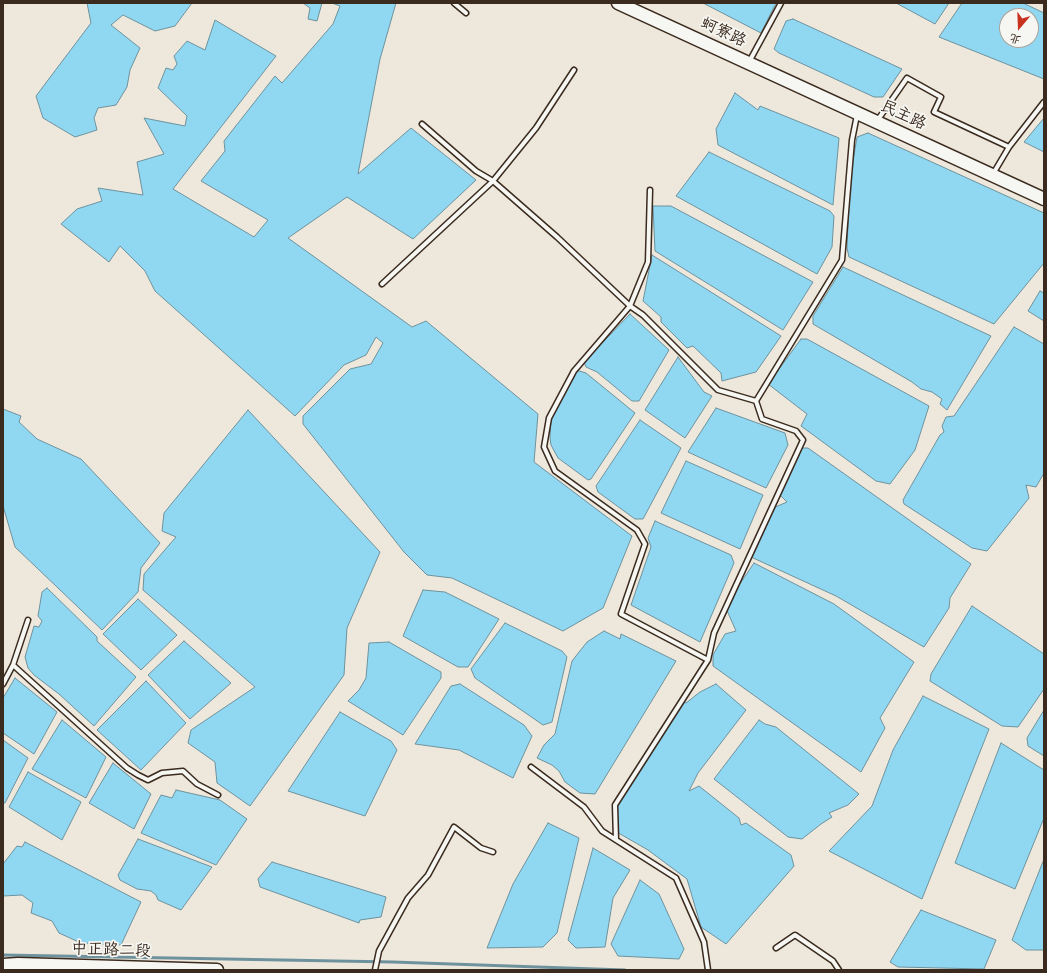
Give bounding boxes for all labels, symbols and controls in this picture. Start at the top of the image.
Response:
north arrow [999,8,1039,48]
street label: 蚵寮路 [697,14,749,52]
text: 北 [1008,30,1023,47]
street label: 民主路 [877,97,929,135]
street label: 中正路二段 [71,940,151,962]

